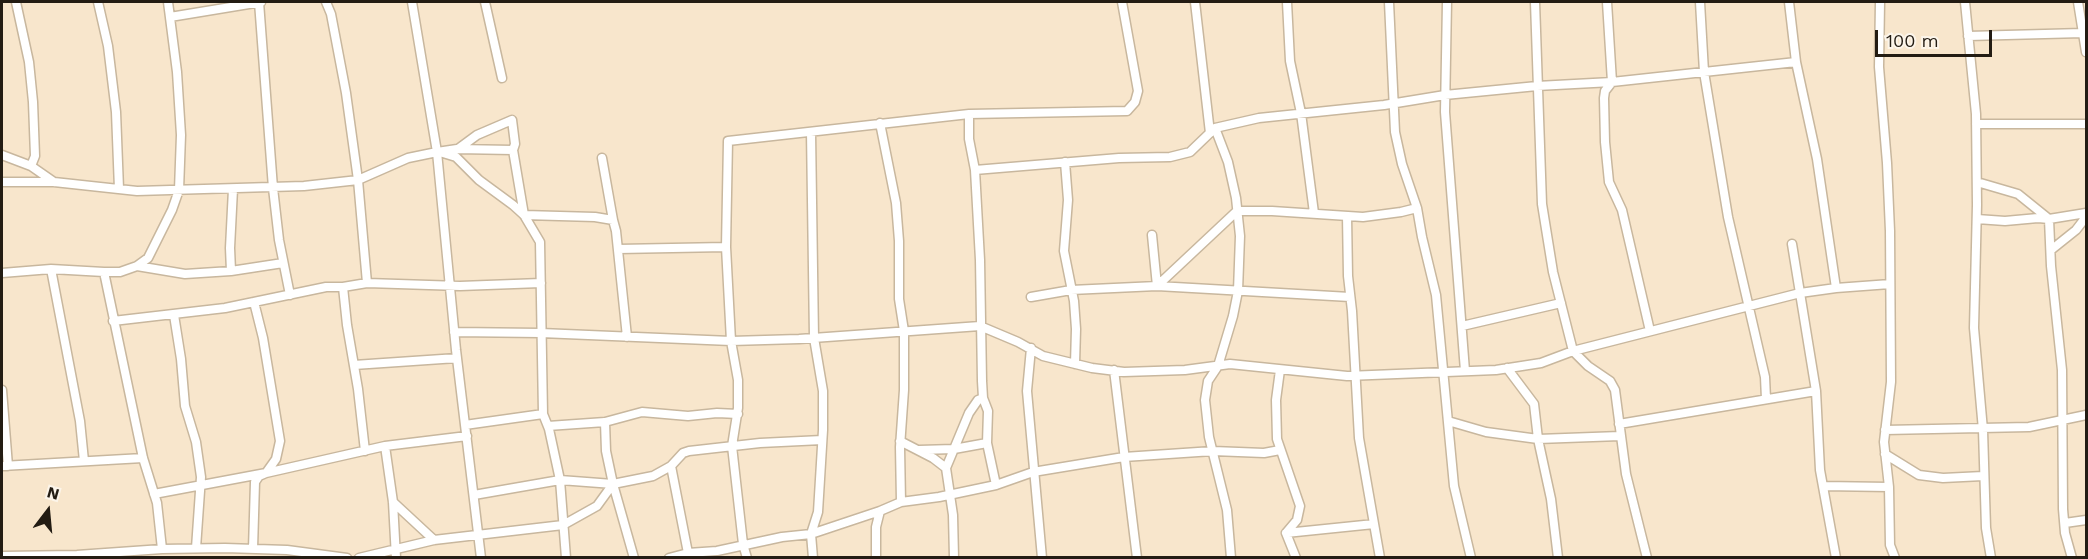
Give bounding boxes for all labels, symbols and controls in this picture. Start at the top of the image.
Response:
scale bar [1878,18,1995,56]
text: 100 m [1886,30,1939,51]
north arrow [18,481,78,541]
text: N [45,482,61,504]

